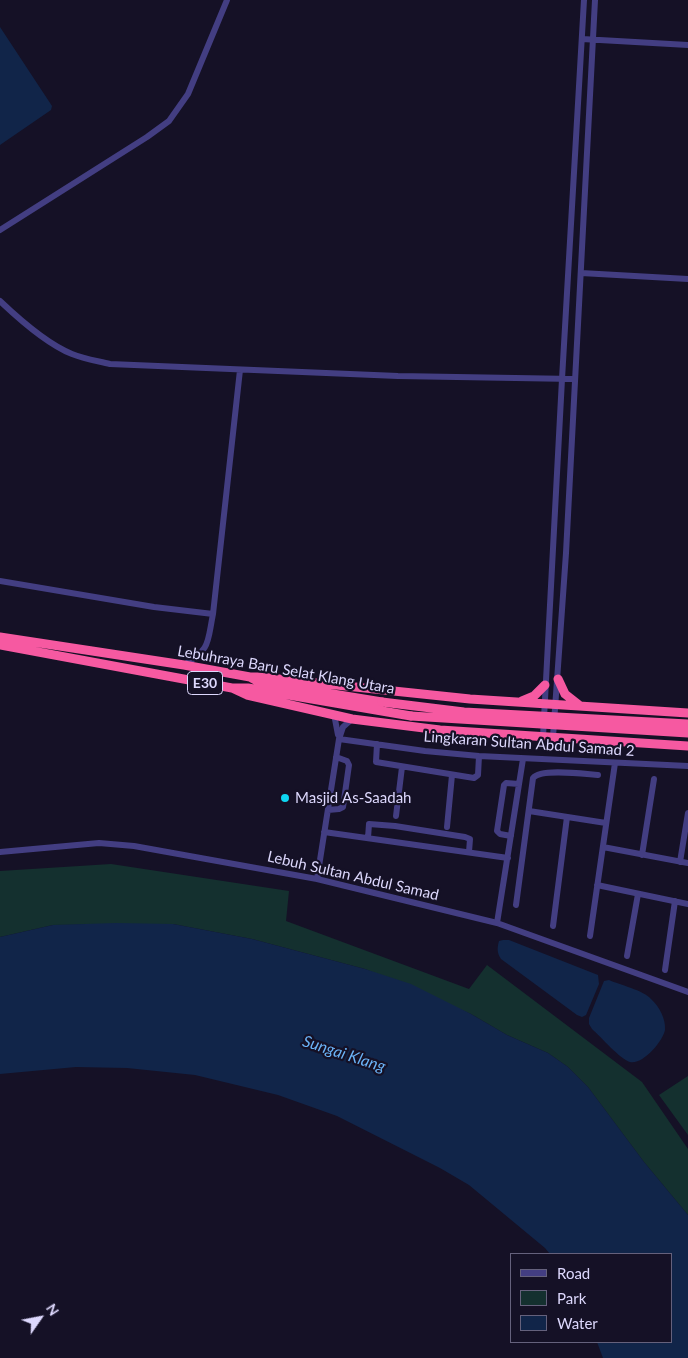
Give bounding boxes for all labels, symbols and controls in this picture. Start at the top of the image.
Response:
street label: Lebuhraya Baru Selat Klang Utara [176,642,396,698]
road number: E30 [188,671,222,694]
street label: Lingkaran Sultan Abdul Samad 2 [423,728,635,760]
place label: Masjid As-Saadah [295,789,411,807]
marker: Masjid As-Saadah [279,792,291,804]
street label: Lebuh Sultan Abdul Samad [266,848,440,904]
water label: Sungai Klang [300,1032,388,1076]
legend [510,1253,673,1343]
text: Road [557,1264,590,1282]
text: Park [557,1289,586,1307]
north arrow [15,1293,65,1343]
text: N [43,1300,63,1319]
text: Water [557,1314,598,1332]

